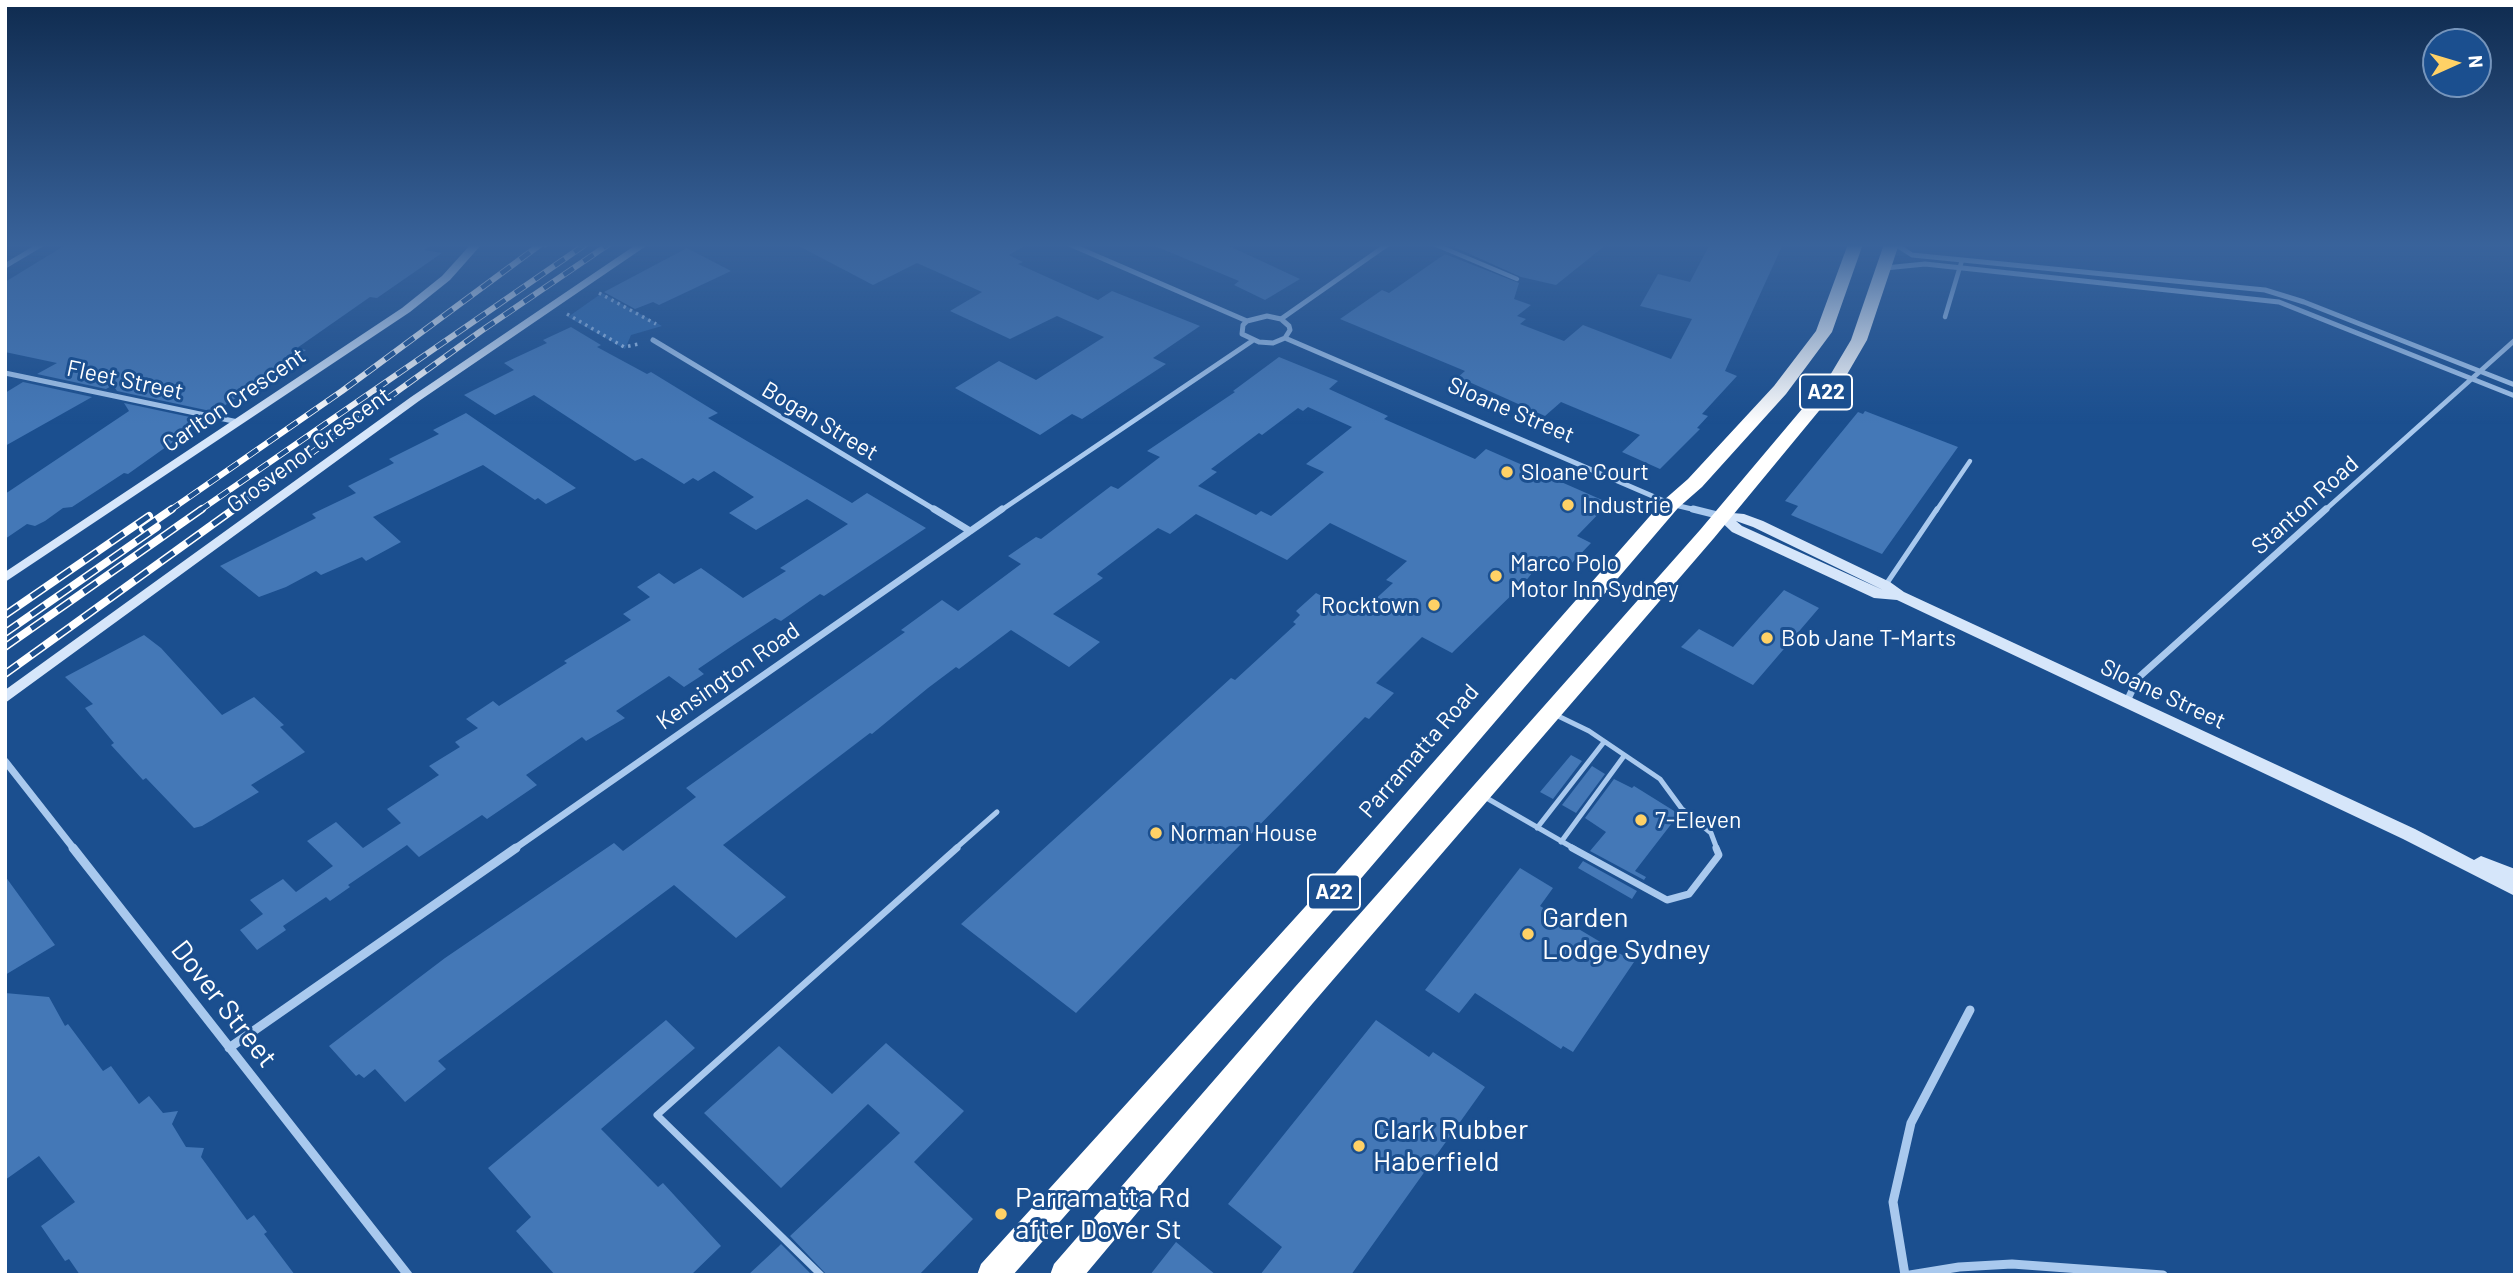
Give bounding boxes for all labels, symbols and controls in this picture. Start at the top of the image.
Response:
north arrow [2422,28,2492,98]
text: N [2465,55,2488,69]
street label: Carlton Crescent [157,342,311,458]
street label: Fleet Street [64,354,186,406]
street label: Sloane Street [1444,371,1578,449]
road number: A22 [1800,374,1852,410]
street label: Bogan Street [757,375,883,467]
street label: Grosvenor Crescent [222,381,396,519]
street label: Stanton Road [2246,450,2364,560]
place label: Sloane Court [1521,458,1649,486]
marker: Sloane Court [1499,464,1515,480]
place label: Industrie [1582,491,1671,519]
marker: Industrie [1560,497,1576,513]
place label: Marco Polo Motor Inn Sydney [1510,549,1679,603]
marker: Marco Polo Motor Inn Sydney [1488,568,1504,584]
place label: Rocktown [1321,591,1420,619]
marker: Rocktown [1426,597,1442,613]
street label: Kensington Road [651,616,805,736]
place label: Bob Jane T-Marts [1781,624,1956,652]
marker: Bob Jane T-Marts [1759,630,1775,646]
street label: Sloane Street [2096,653,2230,735]
street label: Parramatta Road [1353,678,1485,824]
place label: 7-Eleven [1655,806,1741,834]
marker: 7-Eleven [1633,812,1649,828]
place label: Norman House [1170,819,1317,847]
marker: Norman House [1148,825,1164,841]
road number: A22 [1308,874,1360,910]
place label: Garden Lodge Sydney [1542,901,1710,967]
marker: Garden Lodge Sydney [1520,926,1536,942]
street label: Dover Street [164,934,284,1074]
place label: Clark Rubber Haberfield [1373,1113,1528,1179]
marker: Clark Rubber Haberfield [1351,1138,1367,1154]
place label: Parramatta Rd after Dover St [1015,1181,1190,1247]
marker: Parramatta Rd after Dover St [993,1206,1009,1222]

